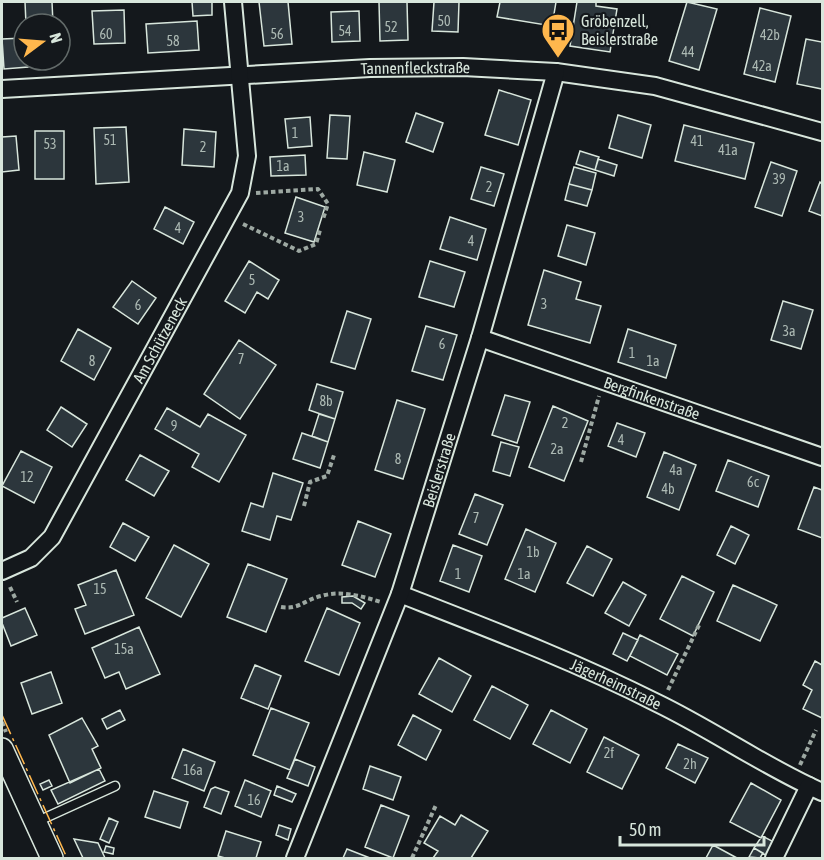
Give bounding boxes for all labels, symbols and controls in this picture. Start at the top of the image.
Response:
north arrow [12,12,72,72]
bus stop icon: Gröbenzell, Beislerstraße [540,12,576,59]
place label: Gröbenzell, Beislerstraße [581,12,658,48]
house number: 50 [437,13,451,29]
house number: 52 [384,19,398,35]
house number: 54 [338,23,352,39]
house number: 60 [99,26,113,42]
house number: 56 [270,26,284,42]
house number: 42b [760,27,780,43]
text: N [46,31,66,45]
house number: 58 [166,33,180,49]
house number: 44 [681,44,695,60]
street label: Tannenfleckstraße [360,58,471,78]
house number: 42a [752,58,772,74]
house number: 1 [292,125,298,141]
house number: 51 [103,132,117,148]
house number: 41 [690,133,704,149]
house number: 53 [43,136,57,152]
house number: 2 [200,139,206,155]
house number: 41a [718,142,738,158]
house number: 1a [276,158,290,174]
house number: 39 [772,171,786,187]
house number: 2 [486,179,492,195]
house number: 3 [298,209,304,225]
house number: 4 [175,220,182,236]
house number: 4 [468,233,475,249]
house number: 5 [249,272,255,288]
street label: Am Schützeneck [129,294,190,386]
house number: 3 [541,296,547,312]
house number: 6 [135,297,142,313]
house number: 3a [782,323,796,339]
house number: 6 [439,336,446,352]
house number: 1 [629,345,635,361]
house number: 7 [238,351,244,367]
house number: 8 [89,353,96,369]
house number: 1a [646,353,660,369]
street label: Bergfinkenstraße [601,373,702,423]
house number: 8b [319,393,333,409]
house number: 2 [562,415,568,431]
house number: 9 [171,418,177,434]
street label: Beislerstraße [419,430,459,510]
house number: 4 [618,432,625,448]
house number: 2a [550,441,564,457]
house number: 8 [395,451,402,467]
house number: 4a [669,462,683,478]
house number: 12 [20,469,34,485]
house number: 6c [747,474,760,490]
house number: 4b [661,481,675,497]
house number: 7 [473,510,479,526]
house number: 1b [526,544,540,560]
house number: 1 [455,566,461,582]
house number: 1a [517,566,531,582]
house number: 15 [93,581,107,597]
house number: 15a [114,641,134,657]
street label: Jägerheimstraße [568,655,664,713]
house number: 2f [604,745,614,761]
house number: 2h [683,756,697,772]
house number: 16a [183,762,203,778]
house number: 16 [247,792,261,808]
scale bar [620,809,764,847]
text: 50 m [629,819,661,840]

